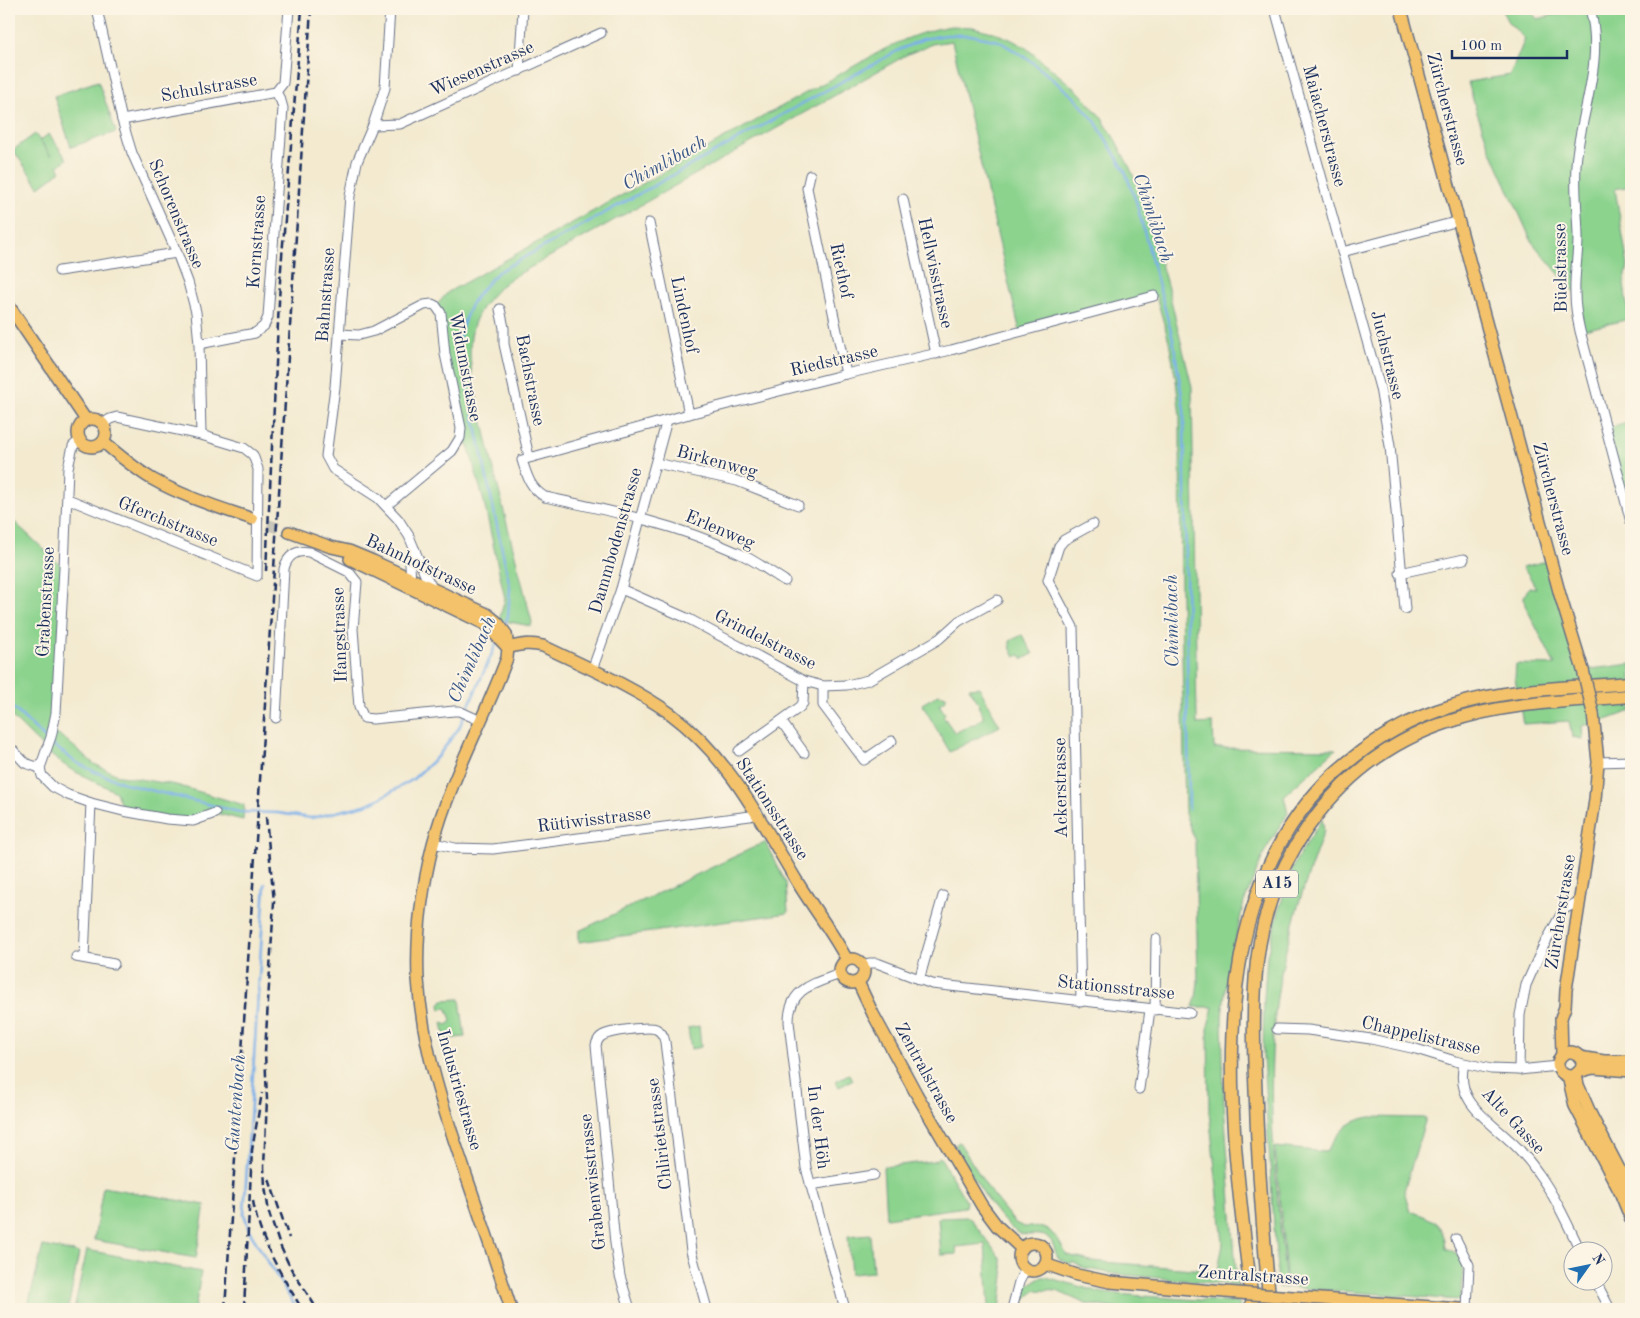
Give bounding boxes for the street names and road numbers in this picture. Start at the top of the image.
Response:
street label: Wiesenstrasse [427,38,537,100]
street label: Zürcherstrasse [1423,50,1471,168]
street label: Maiacherstrasse [1299,63,1349,189]
street label: Schulstrasse [159,71,259,105]
street label: Schorenstrasse [145,156,207,272]
street label: Kornstrasse [245,195,269,289]
street label: Hellwisstrasse [914,216,956,330]
street label: Büelstrasse [1551,223,1571,313]
street label: Riethof [826,241,856,302]
street label: Bahnstrasse [314,247,338,343]
street label: Lindenhof [667,275,701,356]
street label: Juchstrasse [1367,309,1407,401]
street label: Widumstrasse [446,311,484,423]
street label: Bachstrasse [512,333,548,427]
street label: Riedstrasse [788,342,880,380]
street label: Zürcherstrasse [1529,440,1577,558]
street label: Birkenweg [675,443,760,482]
street label: Dammbodenstrasse [586,466,646,616]
street label: Gferchstrasse [115,494,221,550]
street label: Erlenweg [683,507,758,553]
street label: Bahnhofstrasse [363,532,479,598]
street label: Grabenstrasse [34,546,58,658]
street label: Ifangstrasse [329,587,351,683]
street label: Grindelstrasse [711,607,819,673]
street label: Ackerstrasse [1051,737,1071,839]
street label: Stationsstrasse [732,755,812,863]
street label: Rütiwisstrasse [536,804,652,836]
street label: Zürcherstrasse [1543,853,1579,971]
road number: A15 [1256,871,1298,898]
street label: Stationsstrasse [1056,973,1176,1003]
street label: Chappelistrasse [1360,1014,1482,1058]
street label: Zentralstrasse [891,1020,961,1126]
street label: Industriestrasse [433,1028,485,1152]
street label: Chlirietstrasse [644,1077,676,1191]
street label: In der Höh [804,1084,832,1170]
street label: Alte Gasse [1478,1084,1548,1158]
street label: Grabenwisstrasse [577,1113,609,1251]
street label: Zentralstrasse [1197,1263,1309,1289]

